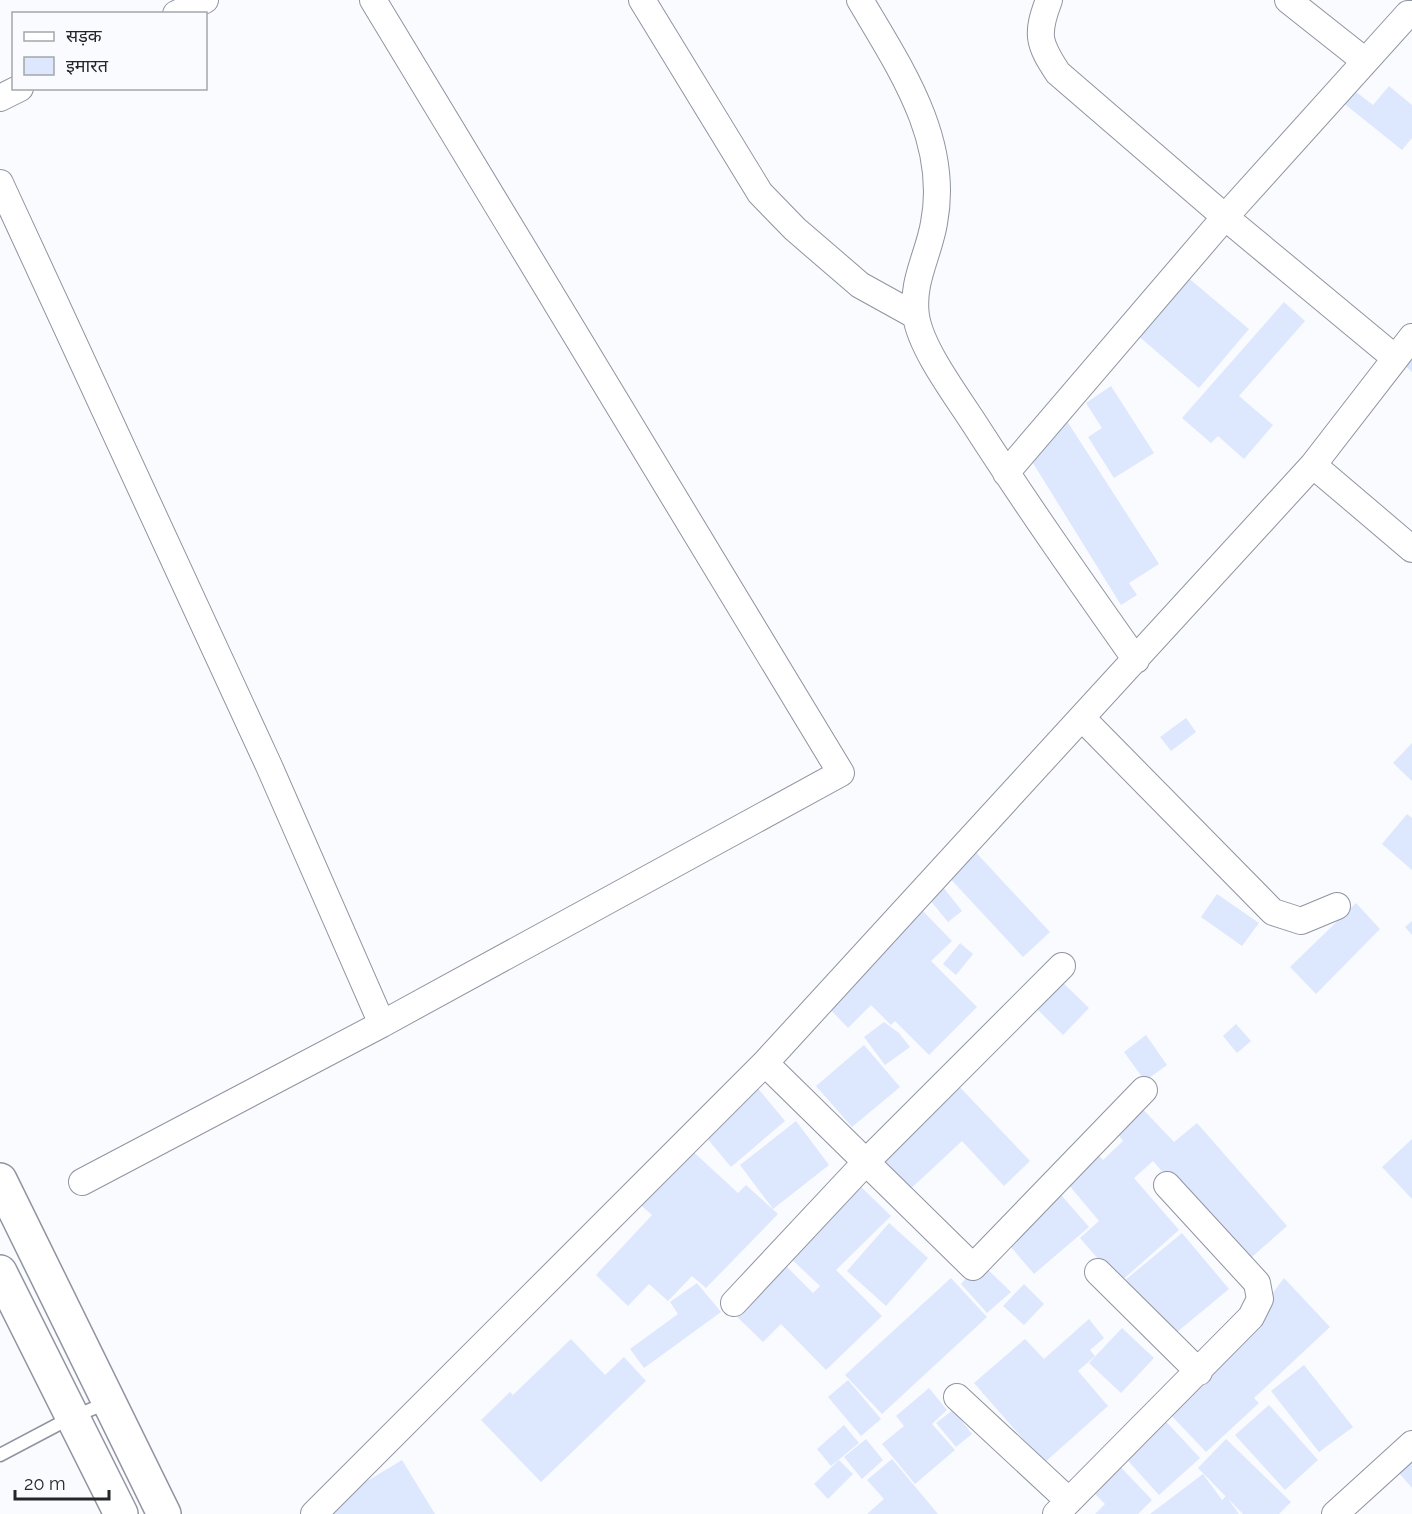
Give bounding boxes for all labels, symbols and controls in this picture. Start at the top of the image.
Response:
legend [12,12,207,90]
text: सड़क [66,25,103,46]
text: इमारत [66,55,109,76]
scale bar [15,1463,110,1501]
text: 20 m [24,1473,66,1494]

